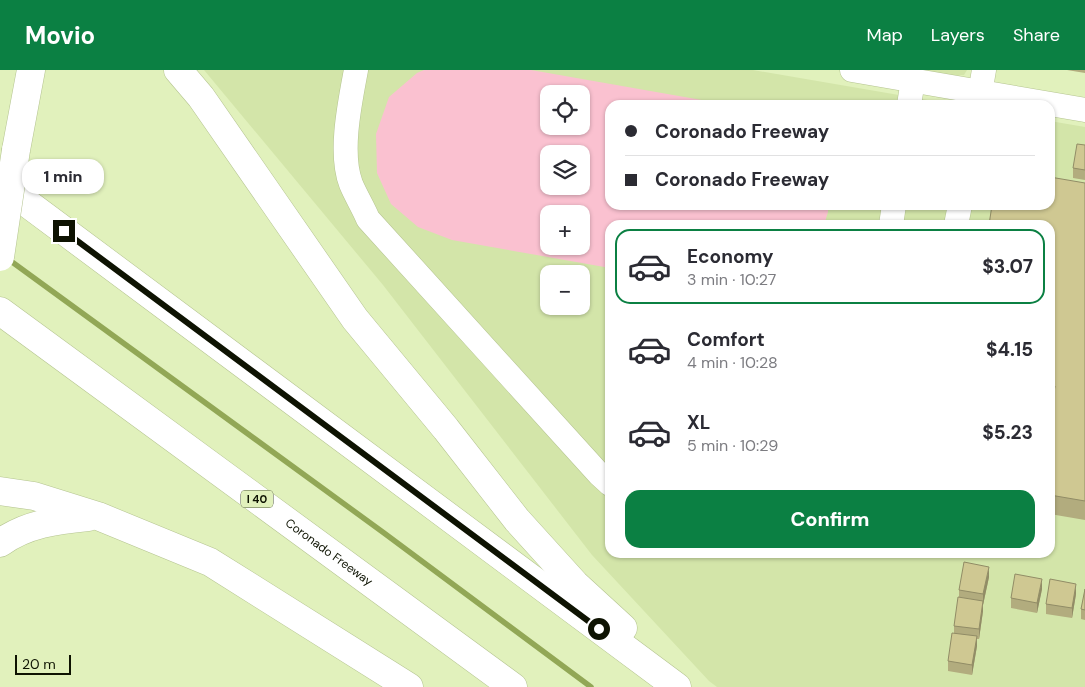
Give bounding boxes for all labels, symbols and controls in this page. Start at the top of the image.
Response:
text: Movio [25,20,95,51]
text: Map [867,23,903,47]
text: Layers [931,23,985,47]
text: Share [1013,23,1060,47]
map controls [540,85,590,315]
button: locate [540,85,590,135]
text: Coronado Freeway [655,119,829,144]
button: layers [540,145,590,195]
callout: 1 min [23,159,105,194]
text: 1 min [43,166,83,187]
text: Coronado Freeway [655,167,829,192]
button: + [540,205,590,255]
route end [53,220,75,242]
icon: car [627,244,672,289]
text: Economy [687,244,774,269]
text: $3.07 [982,254,1033,279]
button: − [540,265,590,315]
text: 3 min · 10:27 [687,269,776,290]
icon: car [627,327,672,372]
text: Comfort [687,327,765,352]
text: $4.15 [986,337,1033,362]
text: 4 min · 10:28 [687,352,778,373]
icon: car [627,410,672,455]
text: XL [687,410,710,435]
text: $5.23 [982,420,1033,445]
text: 5 min · 10:29 [687,435,778,456]
road number: I 40 [241,490,273,508]
button: Confirm [625,490,1035,548]
street label: Coronado Freeway [282,515,376,590]
route start [588,618,610,640]
scale bar [15,652,71,675]
text: 20 m [22,655,56,673]

